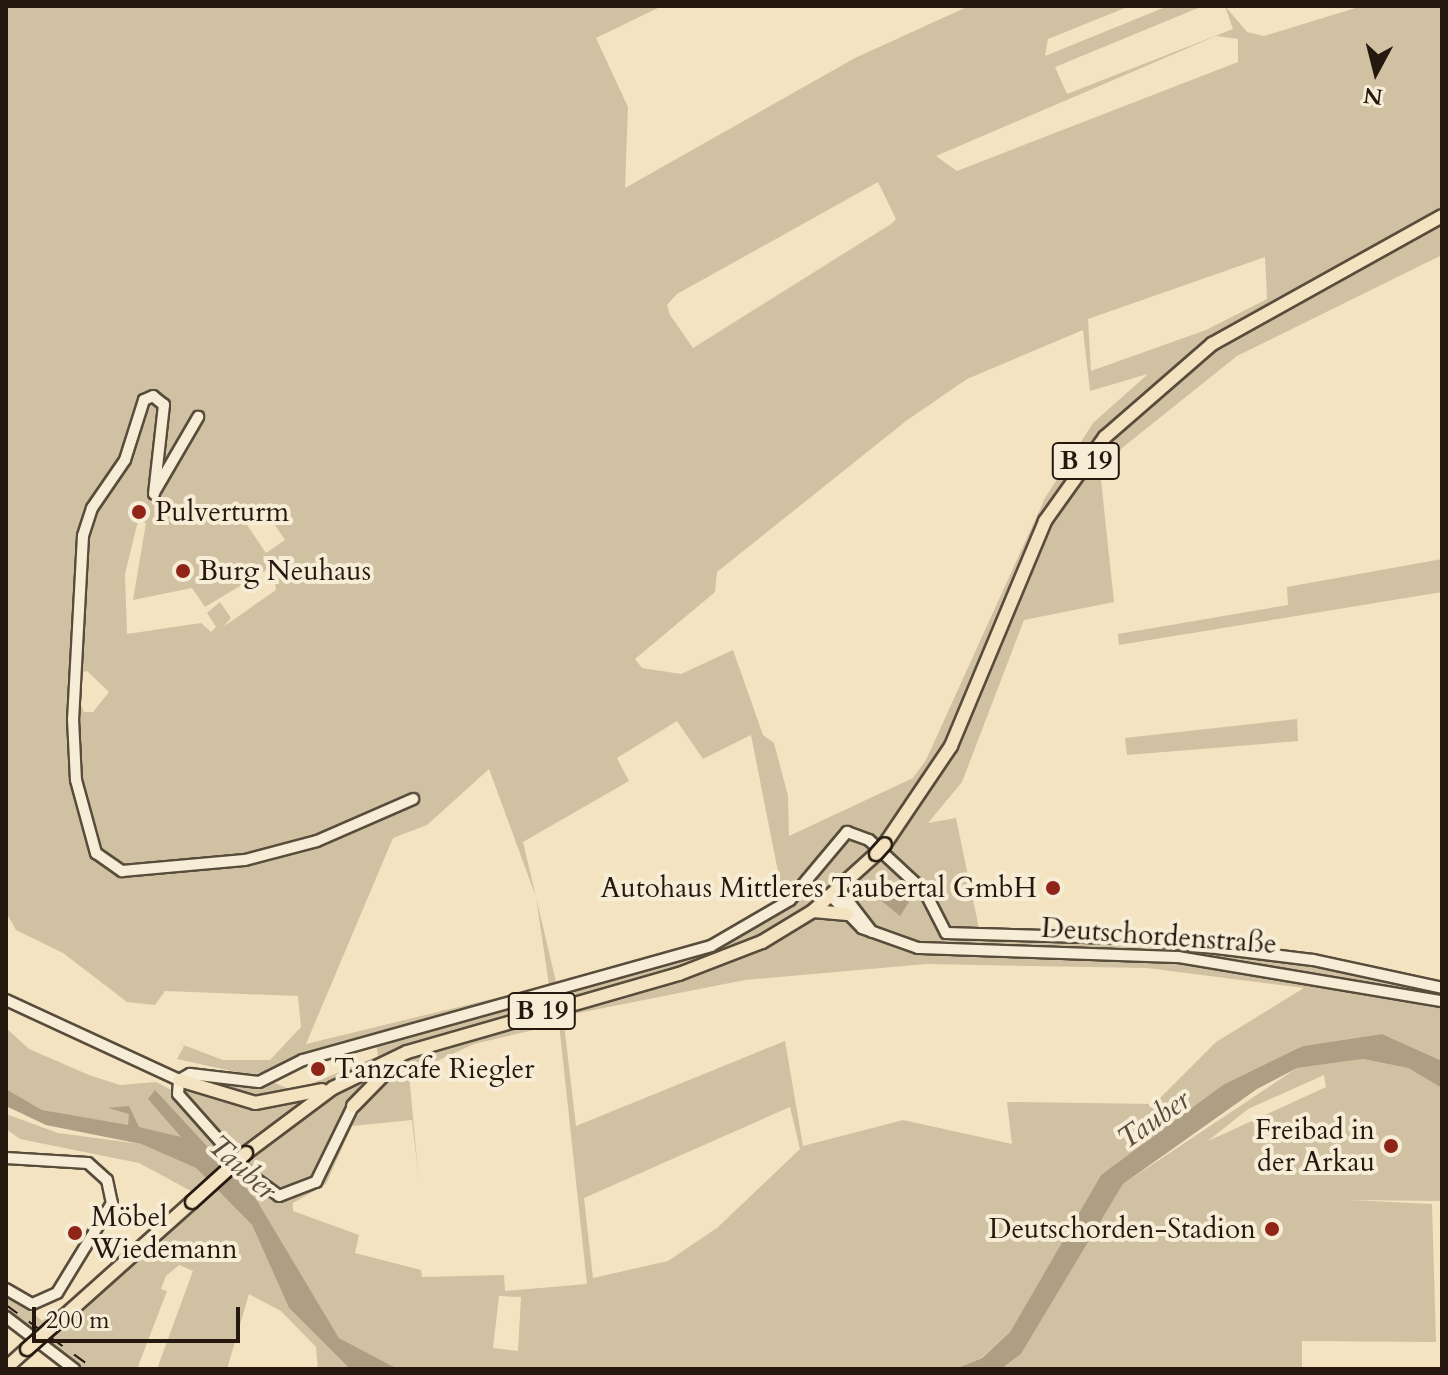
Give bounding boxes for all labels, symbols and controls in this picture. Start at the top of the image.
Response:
north arrow [1336,32,1416,112]
text: N [1362,80,1384,112]
road number: B 19 [1050,439,1122,483]
place label: Pulverturm [155,495,289,529]
marker: Pulverturm [130,503,148,521]
place label: Burg Neuhaus [199,554,371,588]
marker: Burg Neuhaus [174,562,192,580]
place label: Autohaus Mittleres Taubertal GmbH [601,871,1037,905]
marker: Autohaus Mittleres Taubertal GmbH [1044,879,1062,897]
street label: Deutschordenstraße [1040,911,1278,961]
road number: B 19 [506,989,578,1033]
place label: Tanzcafe Riegler [334,1052,534,1086]
marker: Tanzcafe Riegler [309,1060,327,1078]
water label: Tauber [1111,1082,1197,1158]
place label: Freibad in der Arkau [1255,1113,1375,1179]
water label: Tauber [200,1128,284,1208]
marker: Freibad in der Arkau [1382,1137,1400,1155]
place label: Möbel Wiedemann [91,1200,238,1266]
place label: Deutschorden-Stadion [989,1212,1256,1246]
marker: Deutschorden-Stadion [1263,1220,1281,1238]
marker: Möbel Wiedemann [66,1224,84,1242]
scale bar [36,1291,244,1341]
text: 200 m [46,1304,110,1337]

